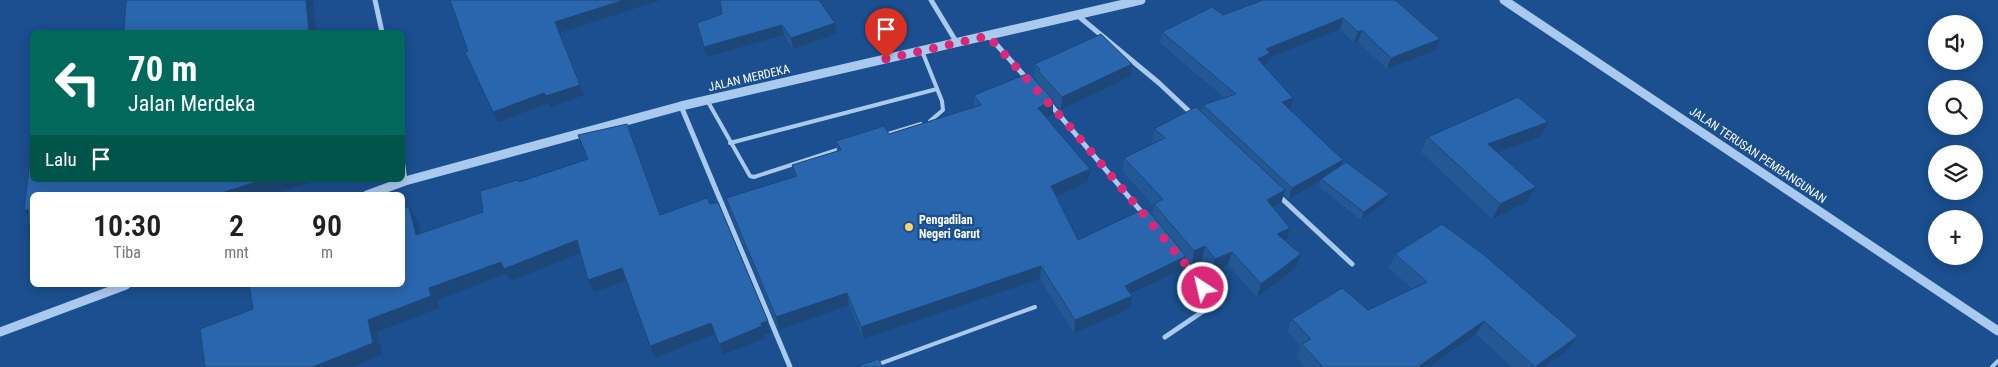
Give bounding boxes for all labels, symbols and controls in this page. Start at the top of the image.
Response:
pin [865,8,907,59]
icon: arrive [872,15,900,43]
map controls [1928,15,1983,265]
button: sound [1928,15,1983,70]
text: 70 m [128,49,197,90]
icon: left [45,50,110,115]
street label: JALAN MERDEKA [707,62,791,94]
button: search [1928,80,1983,135]
text: Jalan Merdeka [128,91,256,116]
street label: JALAN TERUSAN PEMBANGUNAN [1687,104,1829,206]
icon: arrive [87,145,115,173]
button: layers [1928,145,1983,200]
text: Lalu [45,148,77,171]
text: 10:30 [93,208,161,243]
text: 2 [229,208,244,243]
text: 90 [312,208,342,243]
button: + [1928,210,1983,265]
place label: Pengadilan Negeri Garut [919,213,980,241]
marker: Pengadilan Negeri Garut [903,221,915,233]
text: Tiba [113,243,141,262]
text: mnt [224,243,249,262]
text: m [321,243,333,262]
position arrow [1176,261,1228,313]

